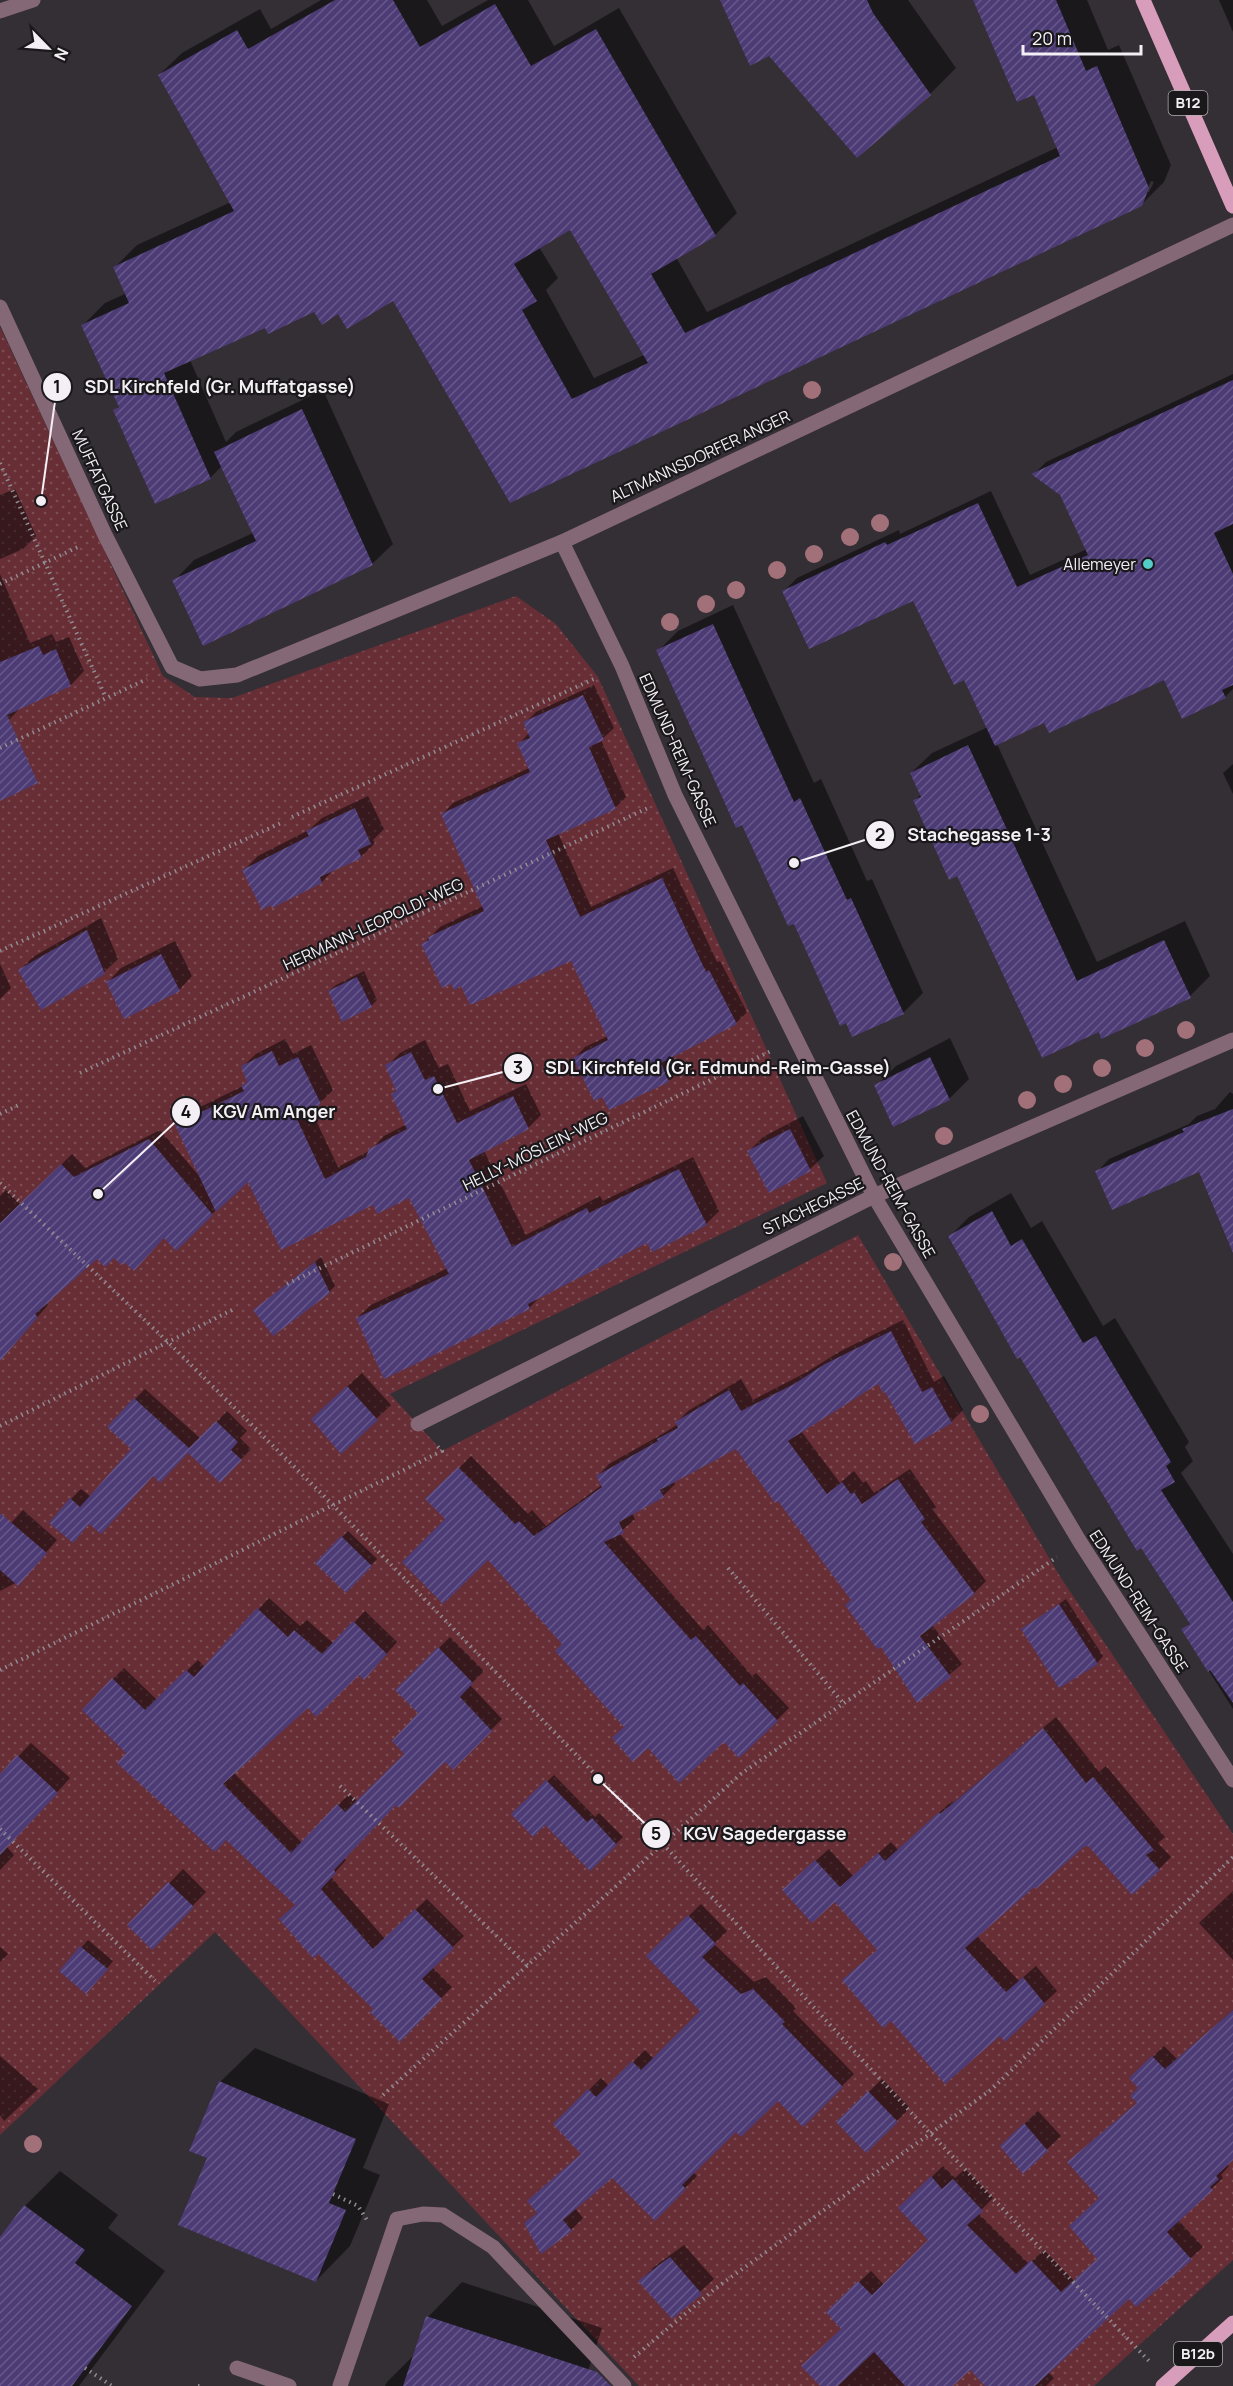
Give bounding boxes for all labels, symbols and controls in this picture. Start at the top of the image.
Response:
north arrow [18,18,78,78]
scale bar [1023,18,1142,56]
text: 20 m [1032,26,1072,50]
text: N [49,44,74,64]
road number: B12 [1168,91,1208,115]
callout: SDL Kirchfeld (Gr. Muffatgasse) [42,369,368,405]
text: 1 [53,374,61,398]
text: SDL Kirchfeld (Gr. Muffatgasse) [85,374,355,398]
street label: ALTMANNSDORFER ANGER [607,405,793,507]
street label: MUFFATGASSE [67,426,133,534]
place label: Allemeyer [1063,553,1136,575]
marker: Allemeyer [1141,557,1155,571]
street label: EDMUND-REIM-GASSE [634,670,722,830]
callout: Stachegasse 1-3 [865,817,1063,853]
text: 2 [875,822,885,846]
text: Stachegasse 1-3 [907,822,1051,846]
street label: HERMANN-LEOPOLDI-WEG [279,873,467,975]
callout: SDL Kirchfeld (Gr. Edmund-Reim-Gasse) [503,1050,903,1086]
text: 3 [513,1055,523,1079]
text: SDL Kirchfeld (Gr. Edmund-Reim-Gasse) [545,1055,891,1079]
callout: KGV Am Anger [171,1094,348,1130]
text: 4 [181,1099,192,1123]
text: KGV Am Anger [212,1099,336,1123]
street label: HELLY-MÖSLEIN-WEG [459,1106,611,1196]
street label: EDMUND-REIM-GASSE [841,1106,941,1262]
street label: STACHEGASSE [759,1172,867,1240]
street label: EDMUND-REIM-GASSE [1085,1525,1193,1677]
callout: KGV Sagedergasse [641,1816,859,1852]
text: 5 [651,1821,661,1845]
text: KGV Sagedergasse [683,1821,847,1845]
road number: B12b [1174,2342,1222,2366]

